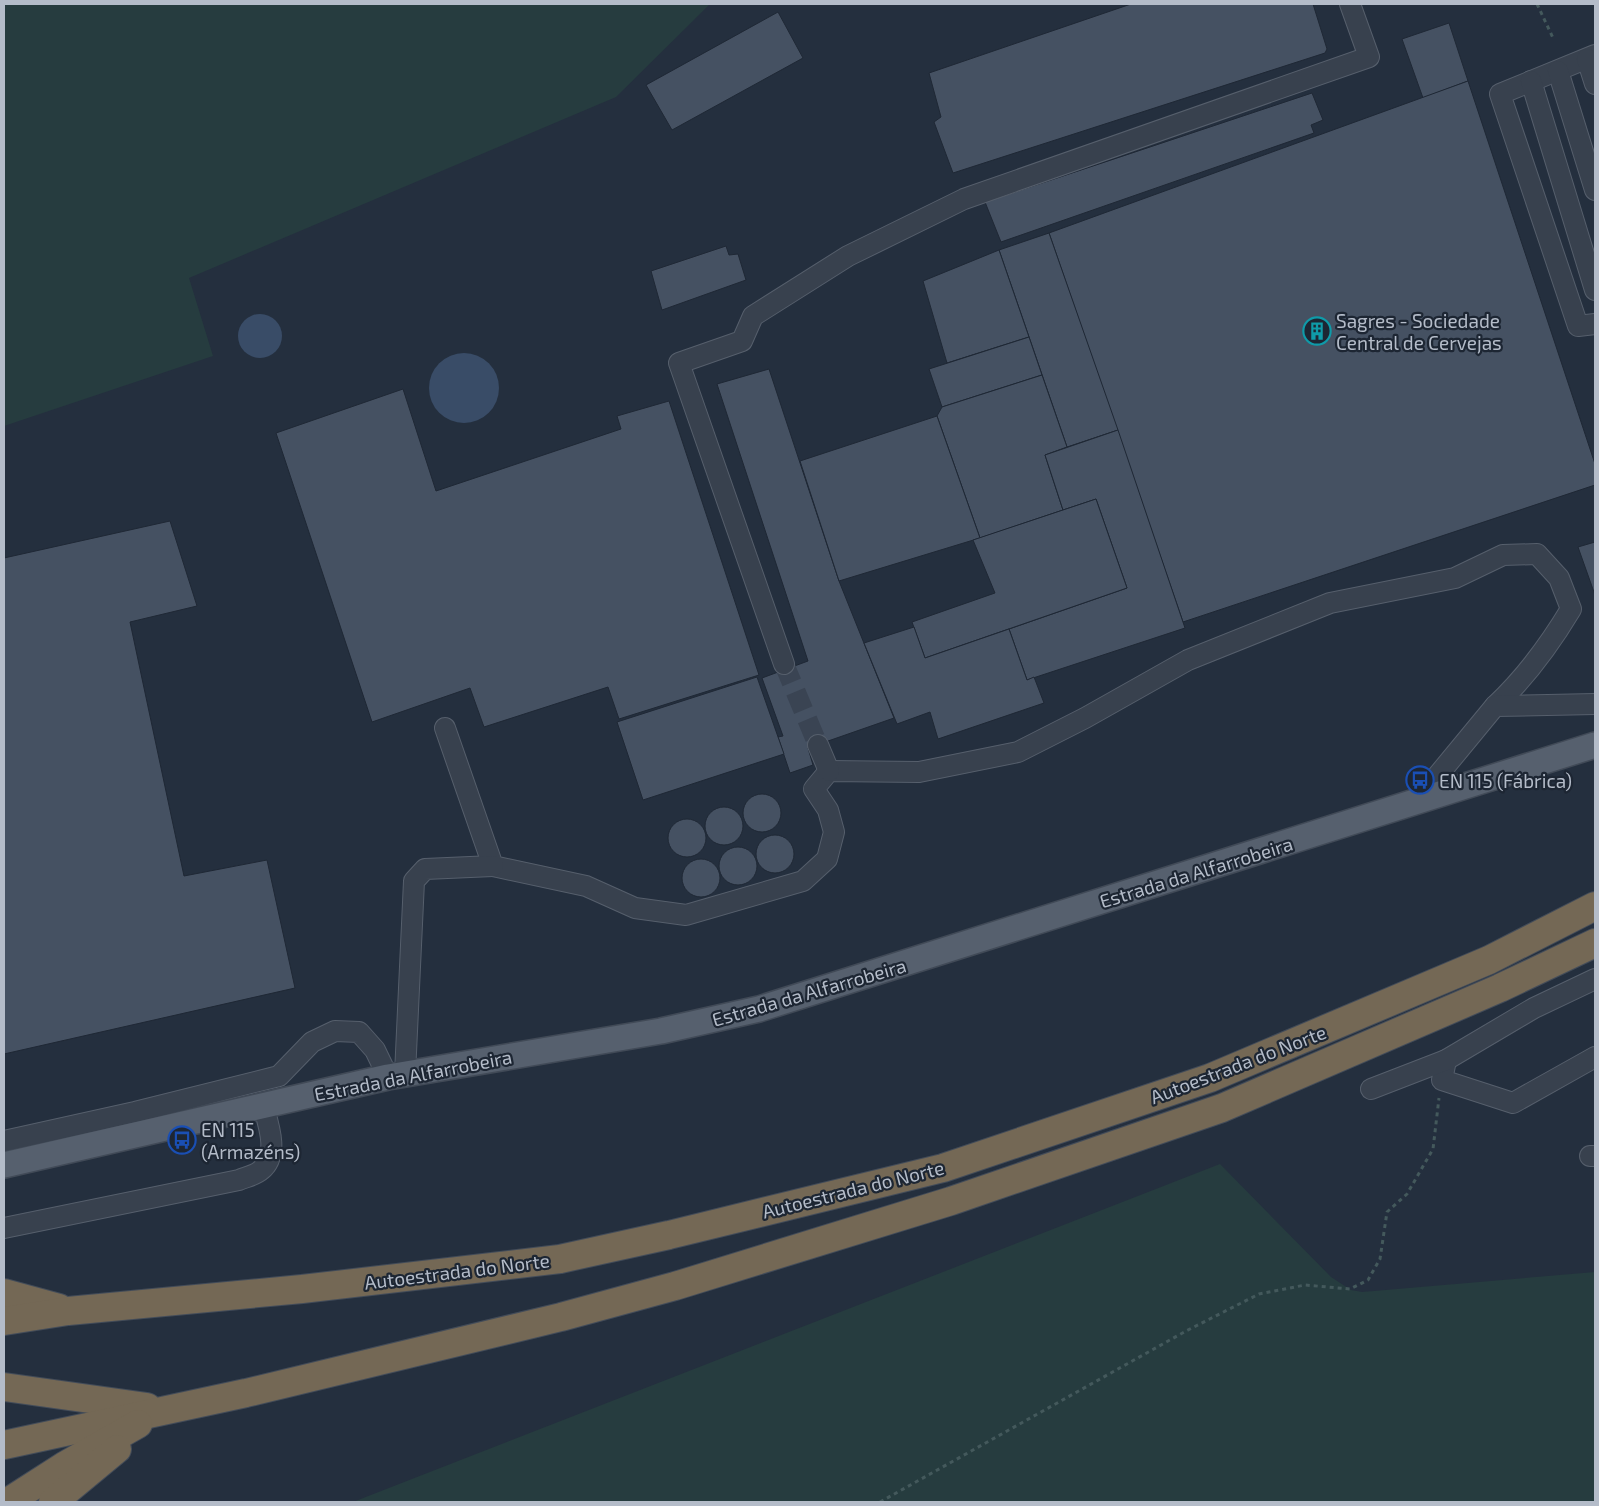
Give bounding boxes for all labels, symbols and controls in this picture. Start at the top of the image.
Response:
place label: Sagres - Sociedade Central de Cervejas [1336,309,1502,354]
building icon: Sagres - Sociedade Central de Cervejas [1302,316,1332,346]
bus stop icon: EN 115 (Fábrica) [1405,765,1435,795]
place label: EN 115 (Fábrica) [1439,769,1572,792]
street label: Estrada da Alfarrobeira [1097,832,1295,912]
street label: Estrada da Alfarrobeira [709,953,909,1031]
street label: Autoestrada do Norte [1147,1020,1329,1108]
street label: Estrada da Alfarrobeira [312,1045,514,1105]
place label: EN 115 (Armazéns) [201,1118,300,1163]
bus stop icon: EN 115 (Armazéns) [167,1125,197,1155]
street label: Autoestrada do Norte [760,1155,946,1223]
street label: Autoestrada do Norte [363,1248,551,1294]

